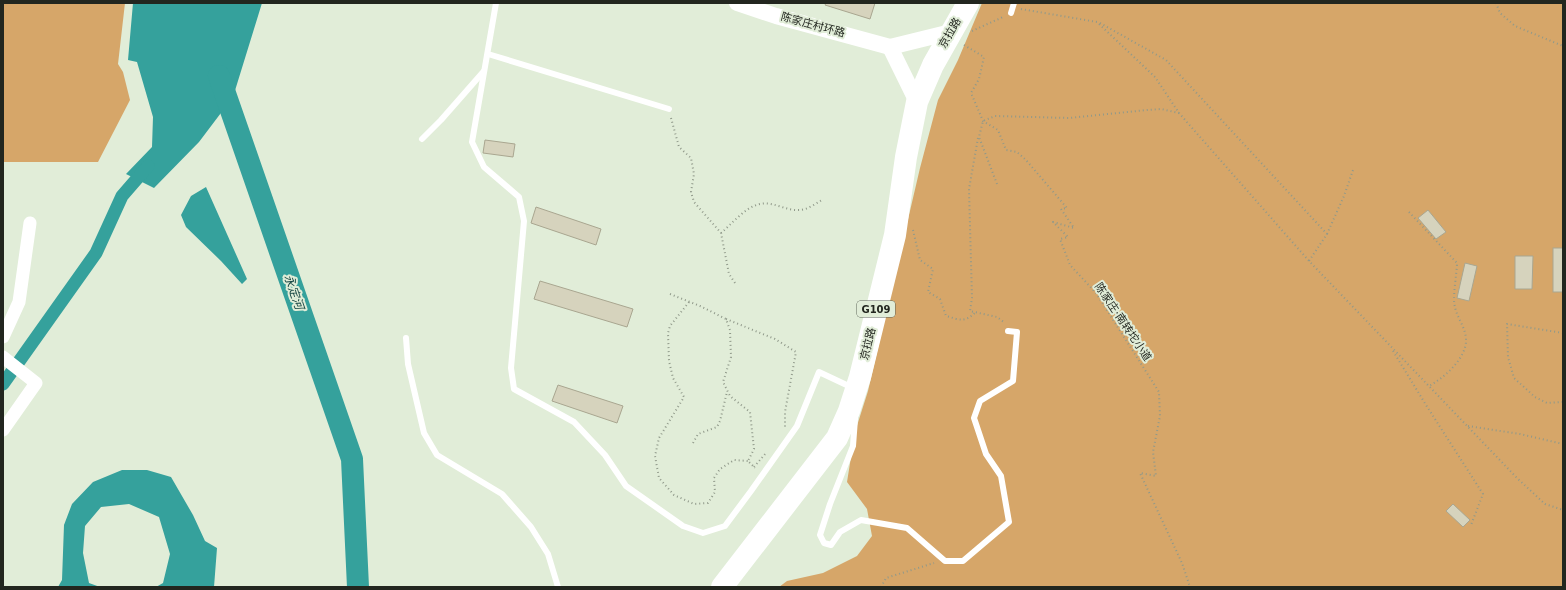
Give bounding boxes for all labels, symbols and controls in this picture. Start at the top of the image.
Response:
street label: 陈家庄村环路 [779,10,847,40]
street label: 京拉路 [936,15,964,51]
water label: 永定河 [282,273,307,313]
street label: 陈家庄·南转坨小道 [1092,280,1154,364]
road number: G109 [857,301,895,317]
street label: 京拉路 [858,326,878,362]

